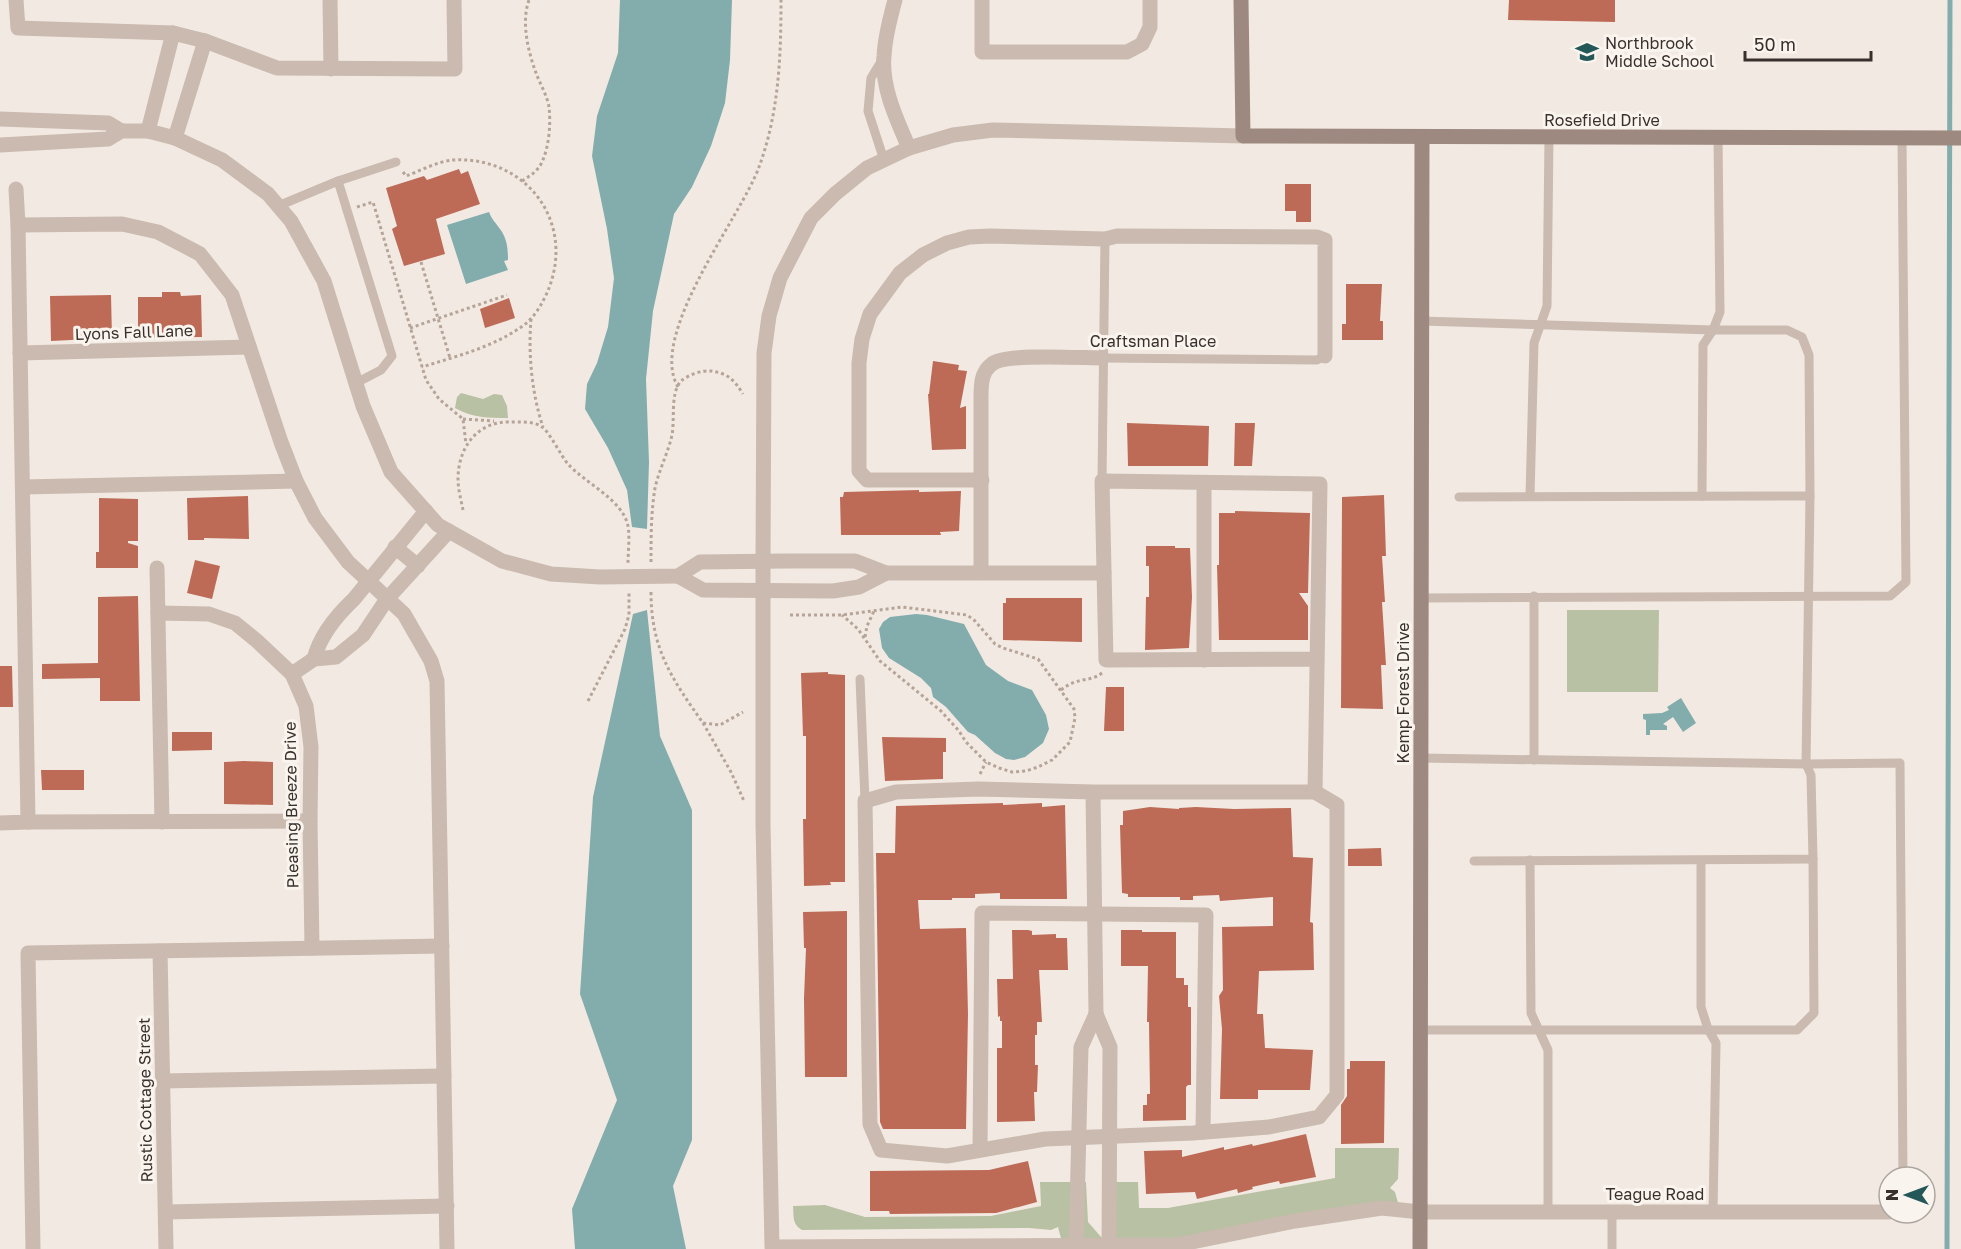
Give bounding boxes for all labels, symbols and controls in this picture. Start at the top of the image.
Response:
scale bar [1745,24,1871,62]
place label: Northbrook Middle School [1605,33,1714,71]
text: 50 m [1754,33,1796,55]
school or university icon: Northbrook Middle School [1574,39,1600,65]
street label: Rosefield Drive [1544,110,1660,130]
street label: Lyons Fall Lane [75,320,193,344]
street label: Craftsman Place [1090,331,1216,351]
street label: Kemp Forest Drive [1393,623,1413,763]
street label: Pleasing Breeze Drive [280,722,302,888]
street label: Rustic Cottage Street [134,1017,156,1183]
north arrow [1877,1165,1937,1225]
street label: Teague Road [1606,1184,1704,1204]
text: N [1882,1189,1902,1201]

